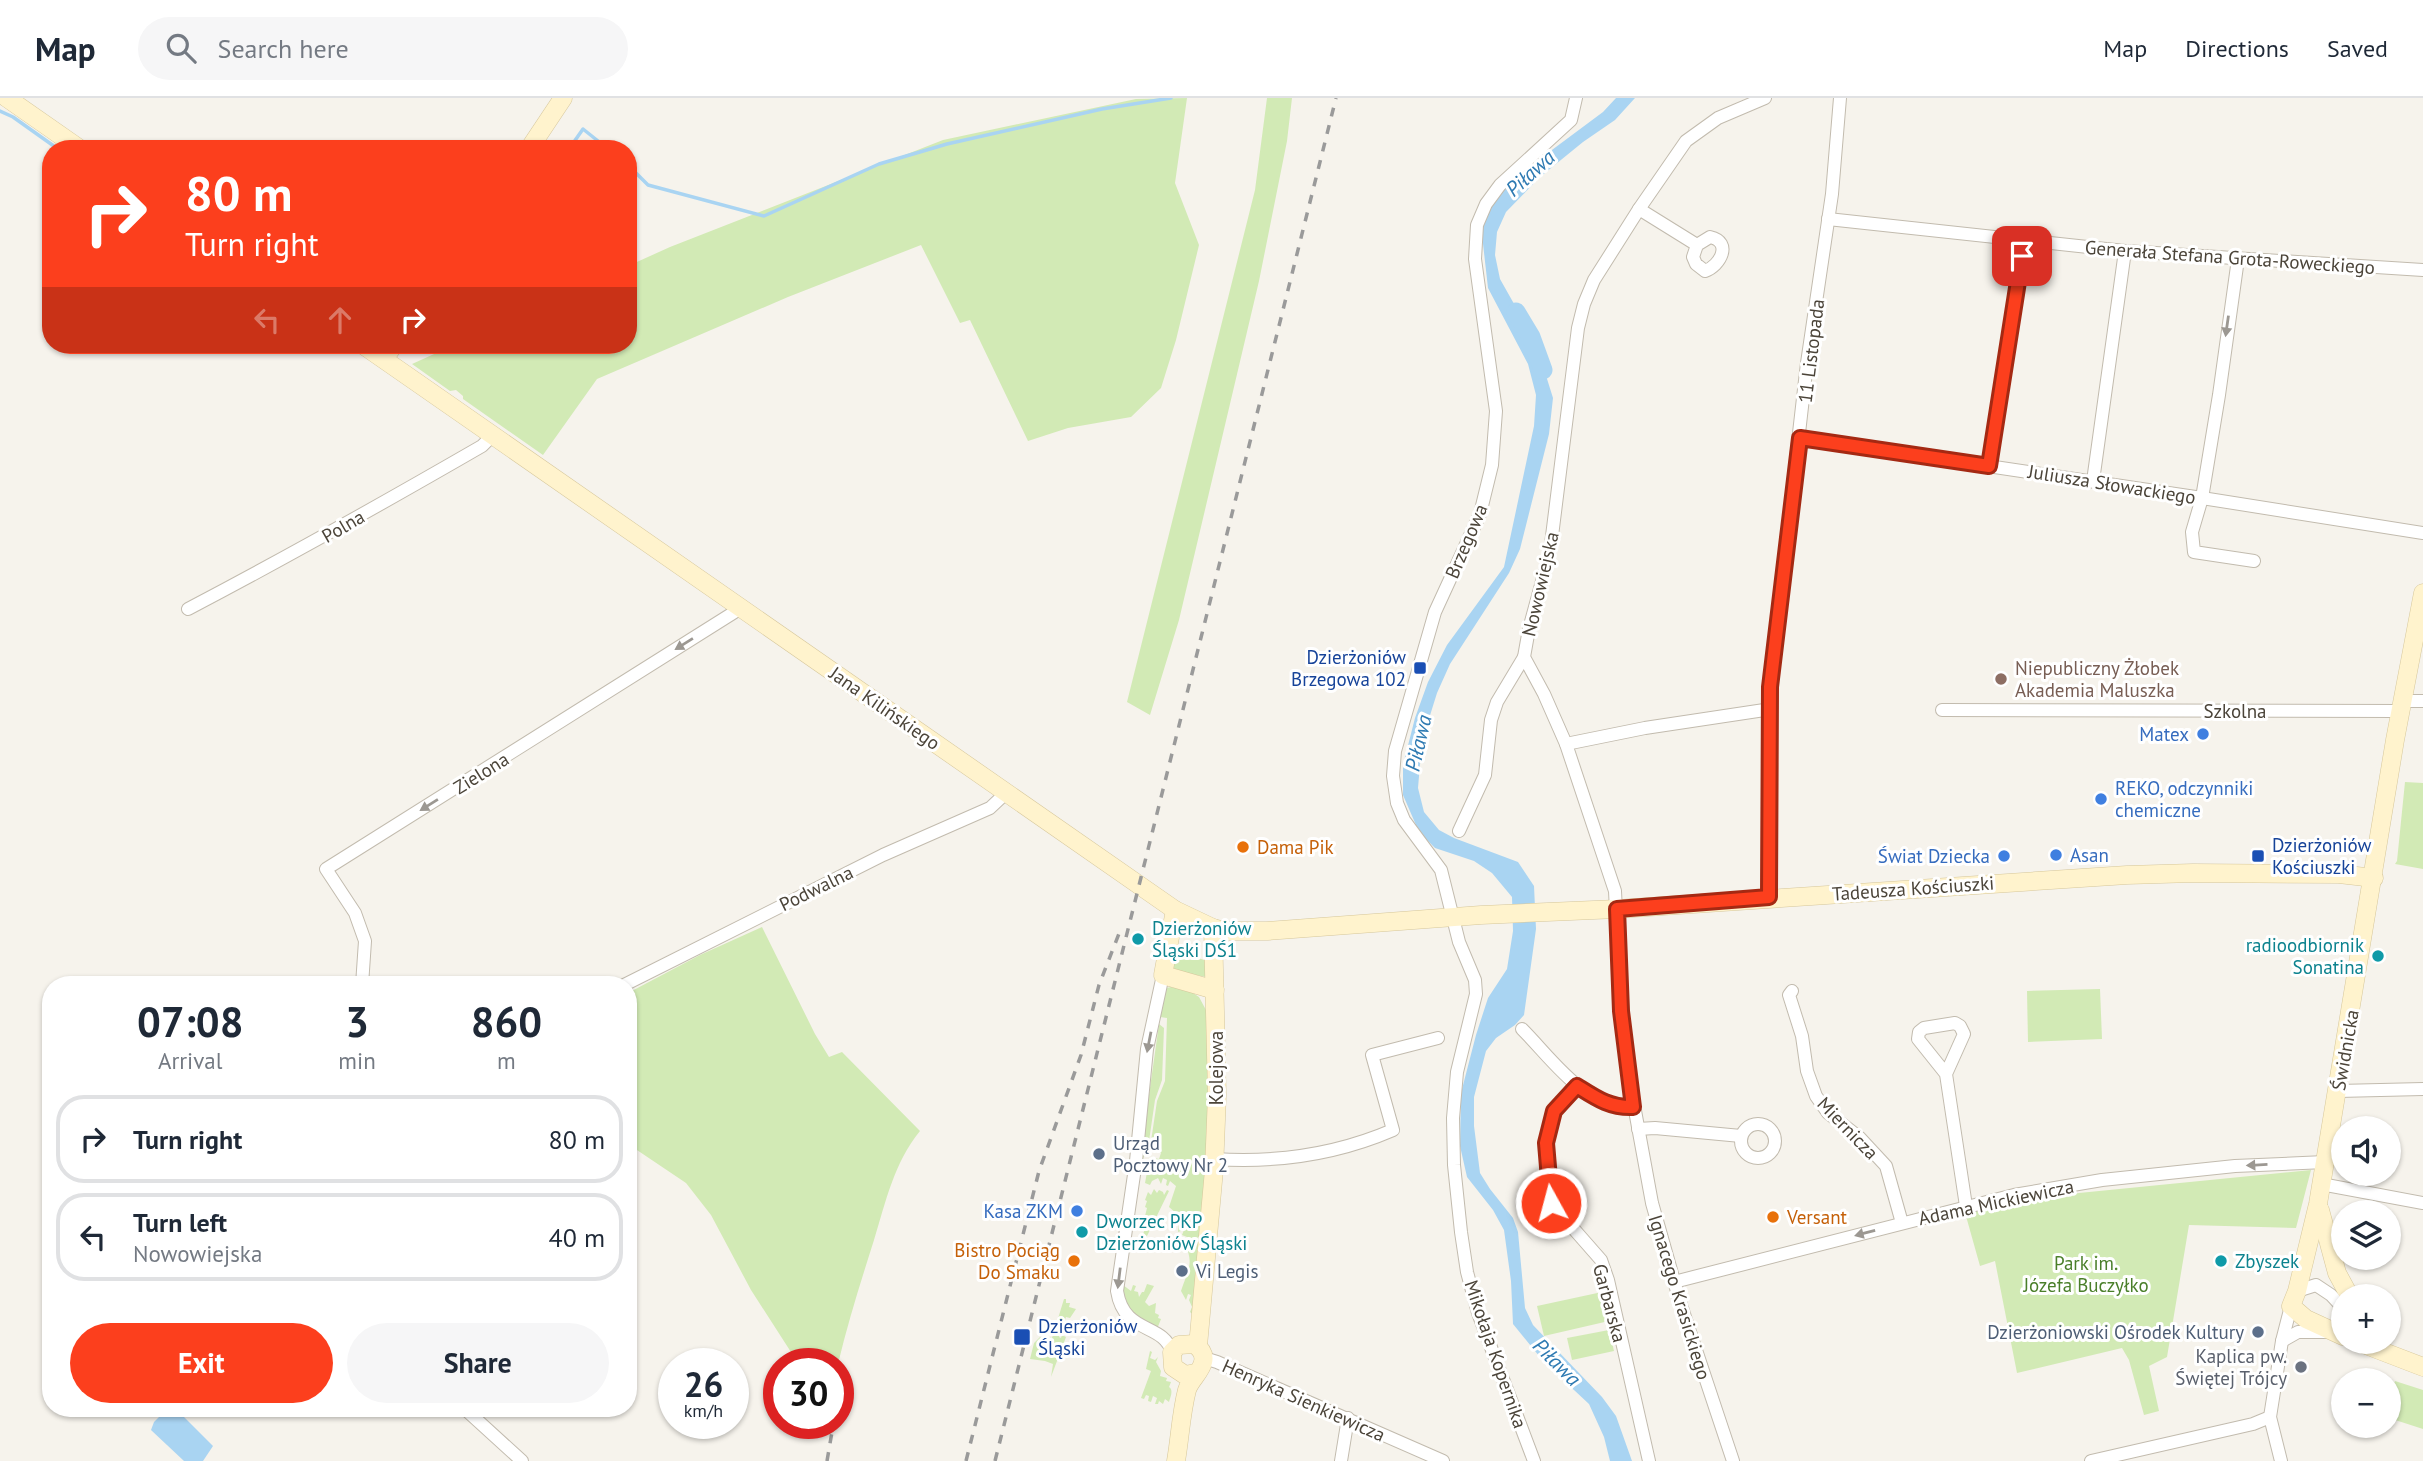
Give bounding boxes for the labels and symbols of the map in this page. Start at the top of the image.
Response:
water label: Piława [1500,143,1561,202]
pin [1992,226,2052,286]
street label: Generała Stefana Grota-Roweckiego [2084,235,2376,279]
street label: 11 Listopada [1793,298,1829,404]
one-way arrow [2222,315,2233,337]
street label: Juliusza Słowackiego [2026,459,2197,509]
street label: Brzegowa [1440,500,1492,582]
street label: Polna [317,504,369,548]
street label: Nowowiejska [1516,529,1564,639]
one-way arrow [674,638,693,651]
place label: Dzierżoniów Brzegowa 102 [1291,645,1406,691]
place label: Niepubliczny Żłobek Akademia Maluszka [2015,656,2179,702]
street label: Jana Kilińskiego [824,660,945,755]
marker: Dzierżoniów Brzegowa 102 [1412,660,1428,676]
marker: Niepubliczny Żłobek Akademia Maluszka [1993,671,2009,687]
street label: Szkolna [2203,699,2267,723]
water label: Piława [1398,711,1438,774]
place label: Matex [2139,722,2189,746]
marker: Matex [2195,726,2211,742]
street label: Zielona [449,747,513,799]
place label: REKO, odczynniki chemiczne [2115,776,2253,822]
marker: REKO, odczynniki chemiczne [2093,791,2109,807]
one-way arrow [420,799,439,812]
place label: Dzierżoniów Kościuszki [2272,833,2372,879]
place label: Dama Pik [1257,835,1334,859]
marker: Dama Pik [1235,839,1251,855]
place label: Asan [2070,843,2109,867]
place label: Świat Dziecka [1878,844,1990,868]
marker: Asan [2048,847,2064,863]
marker: Świat Dziecka [1996,848,2012,864]
marker: Dzierżoniów Kościuszki [2250,848,2266,864]
street label: Podwalna [775,860,857,916]
street label: Tadeusza Kościuszki [1831,870,1995,906]
place label: Dzierżoniów Śląski DŚ1 [1152,916,1252,962]
marker: Dzierżoniów Śląski DŚ1 [1130,931,1146,947]
place label: radioodbiornik Sonatina [2246,933,2364,979]
marker: radioodbiornik Sonatina [2370,948,2386,964]
street label: Świdnicka [2326,1008,2364,1092]
one-way arrow [1143,1031,1154,1053]
street label: Kolejowa [1204,1031,1228,1105]
street label: Miernicza [1812,1092,1884,1164]
place label: Urząd Pocztowy Nr 2 [1113,1131,1228,1177]
marker: Urząd Pocztowy Nr 2 [1091,1146,1107,1162]
one-way arrow [2246,1160,2268,1171]
position arrow [1514,1166,1588,1240]
street label: Adama Mickiewicza [1916,1174,2076,1230]
place label: Kasa ZKM [983,1199,1063,1223]
marker: Kasa ZKM [1069,1203,1085,1219]
place label: Versant [1786,1205,1848,1229]
place label: Dworzec PKP Dzierżoniów Śląski [1096,1209,1247,1255]
marker: Versant [1765,1209,1781,1225]
street label: Ignacego Krasickiego [1643,1212,1717,1382]
marker: Dworzec PKP Dzierżoniów Śląski [1074,1224,1090,1240]
one-way arrow [1854,1228,1875,1238]
place label: Bistro Pociąg Do Smaku [954,1238,1060,1284]
place label: Zbyszek [2235,1249,2299,1273]
park label: Park im. Józefa Buczyłko [2022,1251,2149,1297]
marker: Bistro Pociąg Do Smaku [1066,1253,1082,1269]
marker: Zbyszek [2213,1253,2229,1269]
place label: Vi Legis [1195,1259,1258,1283]
street label: Garbarska [1588,1261,1632,1345]
marker: Vi Legis [1174,1263,1190,1279]
one-way arrow [1113,1267,1124,1289]
street label: Mikołaja Kopernika [1459,1277,1533,1431]
place label: Dzierżoniów Śląski [1038,1314,1138,1360]
place label: Dzierżoniowski Ośrodek Kultury [1987,1320,2244,1344]
marker: Dzierżoniowski Ośrodek Kultury [2250,1324,2266,1340]
marker: Dzierżoniów Śląski [1012,1327,1032,1347]
water label: Piława [1527,1332,1587,1392]
place label: Kaplica pw. Świętej Trójcy [2175,1344,2287,1390]
speed limit sign: 30 [763,1348,854,1439]
street label: Henryka Sienkiewicza [1219,1353,1389,1447]
marker: Kaplica pw. Świętej Trójcy [2293,1359,2309,1375]

